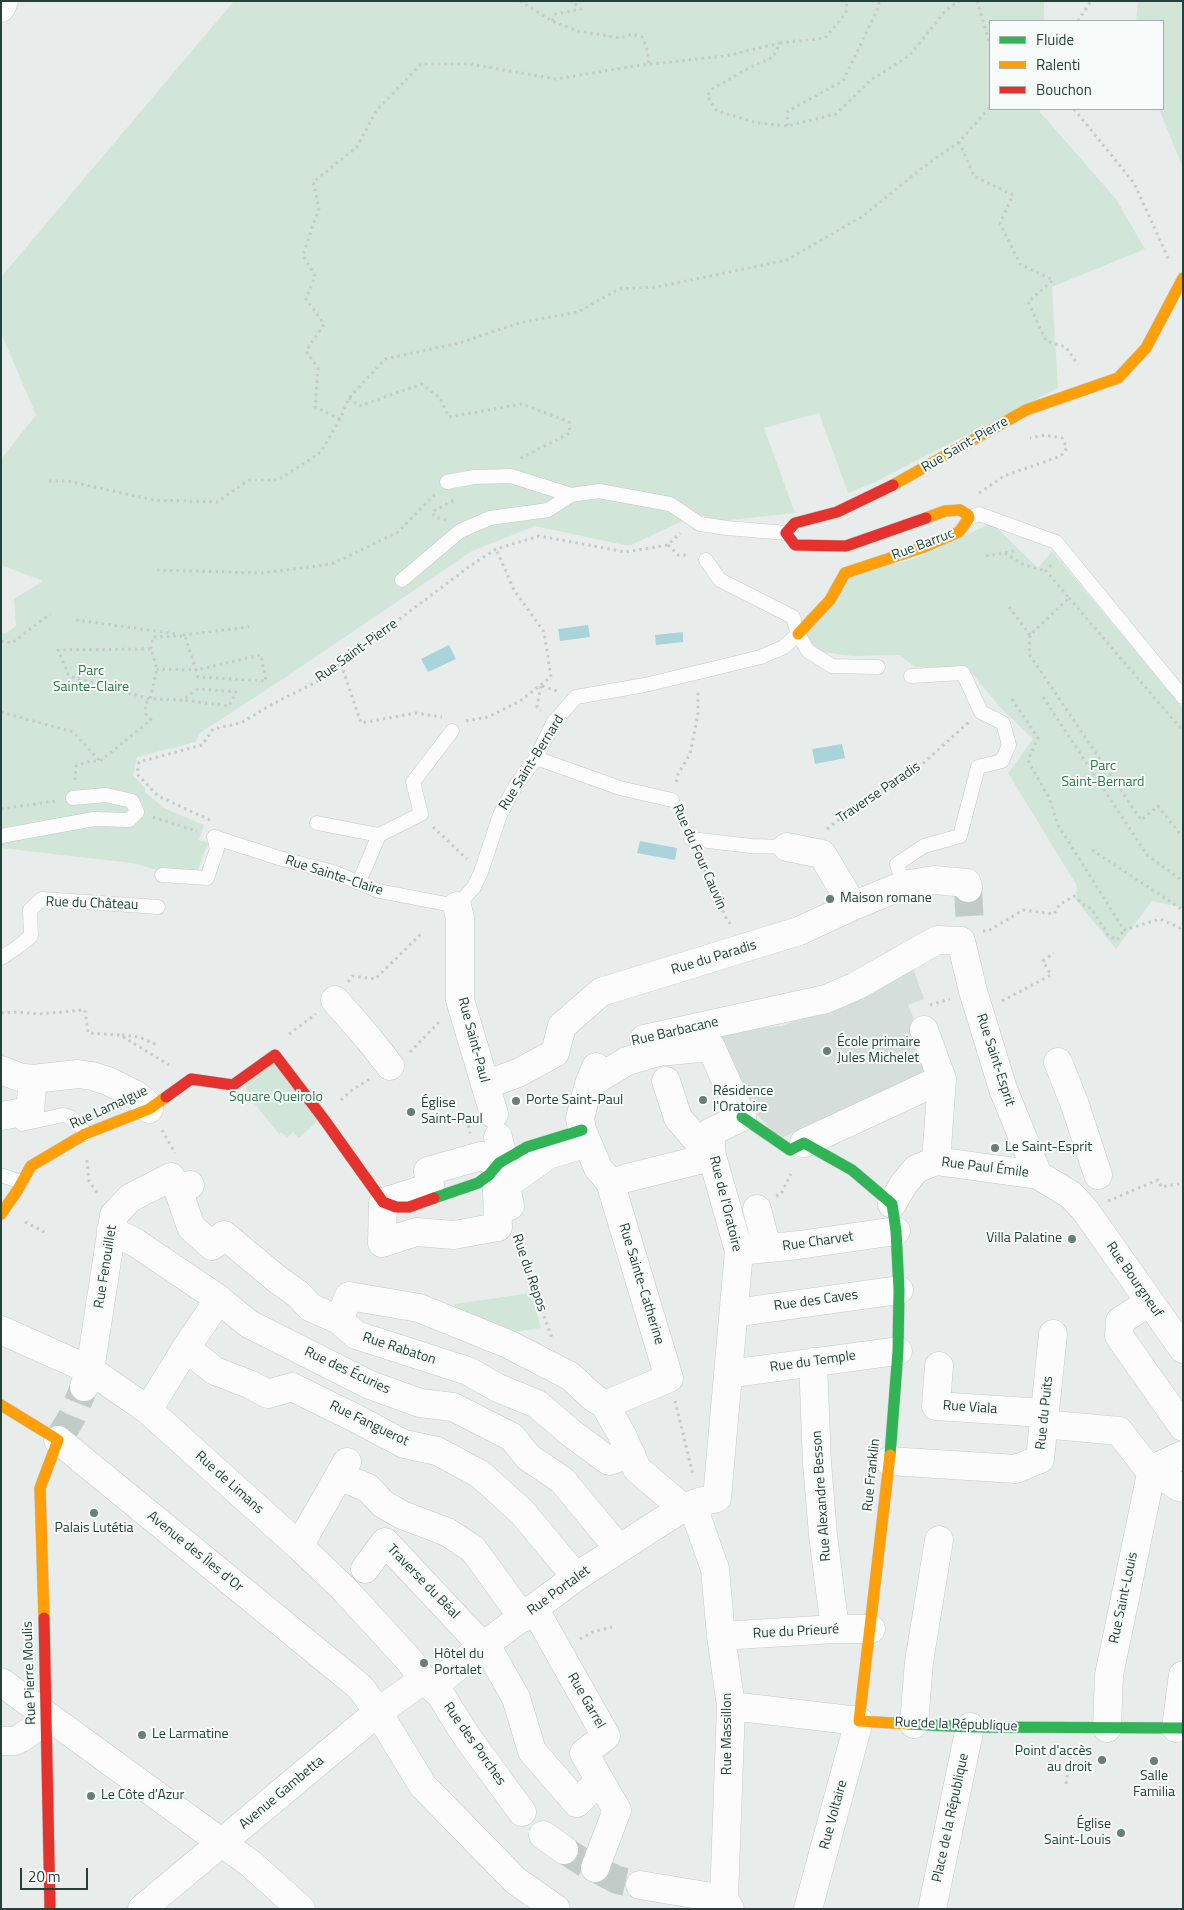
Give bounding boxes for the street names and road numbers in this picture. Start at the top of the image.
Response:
street label: Rue Saint-Pierre [919,413,1011,477]
street label: Rue Barruc [890,526,956,564]
street label: Rue Saint-Pierre [313,616,401,686]
street label: Rue Saint-Bernard [496,712,568,814]
street label: Traverse Paradis [834,759,924,827]
street label: Rue du Four Cauvin [668,802,730,912]
street label: Rue Sainte-Claire [283,852,385,900]
street label: Rue du Château [45,894,139,914]
street label: Rue du Paradis [669,937,759,979]
street label: Rue Saint-Paul [454,995,492,1085]
street label: Rue Saint-Esprit [972,1012,1018,1108]
street label: Rue Barbacane [630,1014,720,1050]
street label: Rue Lamalgue [68,1083,150,1133]
street label: Rue de l'Oratoire [705,1154,745,1254]
street label: Rue Paul Émile [940,1154,1030,1182]
street label: Rue Sainte-Catherine [615,1221,667,1347]
street label: Rue Fenouillet [91,1224,121,1310]
street label: Rue Charvet [781,1229,855,1255]
street label: Rue du Repos [508,1232,550,1314]
street label: Rue Bourgneuf [1102,1239,1166,1321]
street label: Rue des Caves [773,1287,859,1315]
street label: Rue Rabaton [360,1329,438,1369]
street label: Rue des Écuries [301,1344,393,1398]
street label: Rue du Temple [769,1348,857,1376]
street label: Rue du Puits [1033,1375,1057,1451]
street label: Rue Fanguerot [327,1398,411,1450]
street label: Rue Viala [942,1398,998,1418]
street label: Rue Alexandre Besson [809,1430,835,1562]
street label: Rue Franklin [860,1438,884,1512]
street label: Rue de Limans [191,1448,267,1518]
street label: Avenue des Îles d'Or [144,1508,246,1596]
street label: Traverse du Béal [383,1541,463,1623]
street label: Rue Saint-Louis [1106,1551,1142,1645]
street label: Rue Portalet [524,1563,594,1619]
street label: Rue Pierre Moulis [20,1621,40,1725]
street label: Rue du Prieuré [752,1621,840,1643]
street label: Rue Garrel [563,1670,609,1732]
street label: Rue Massillon [720,1693,736,1775]
street label: Rue des Porches [439,1699,509,1789]
street label: Rue de la République [894,1714,1018,1736]
street label: Place de la République [929,1752,973,1884]
street label: Avenue Gambetta [236,1753,328,1833]
street label: Rue Voltaire [817,1778,851,1852]

